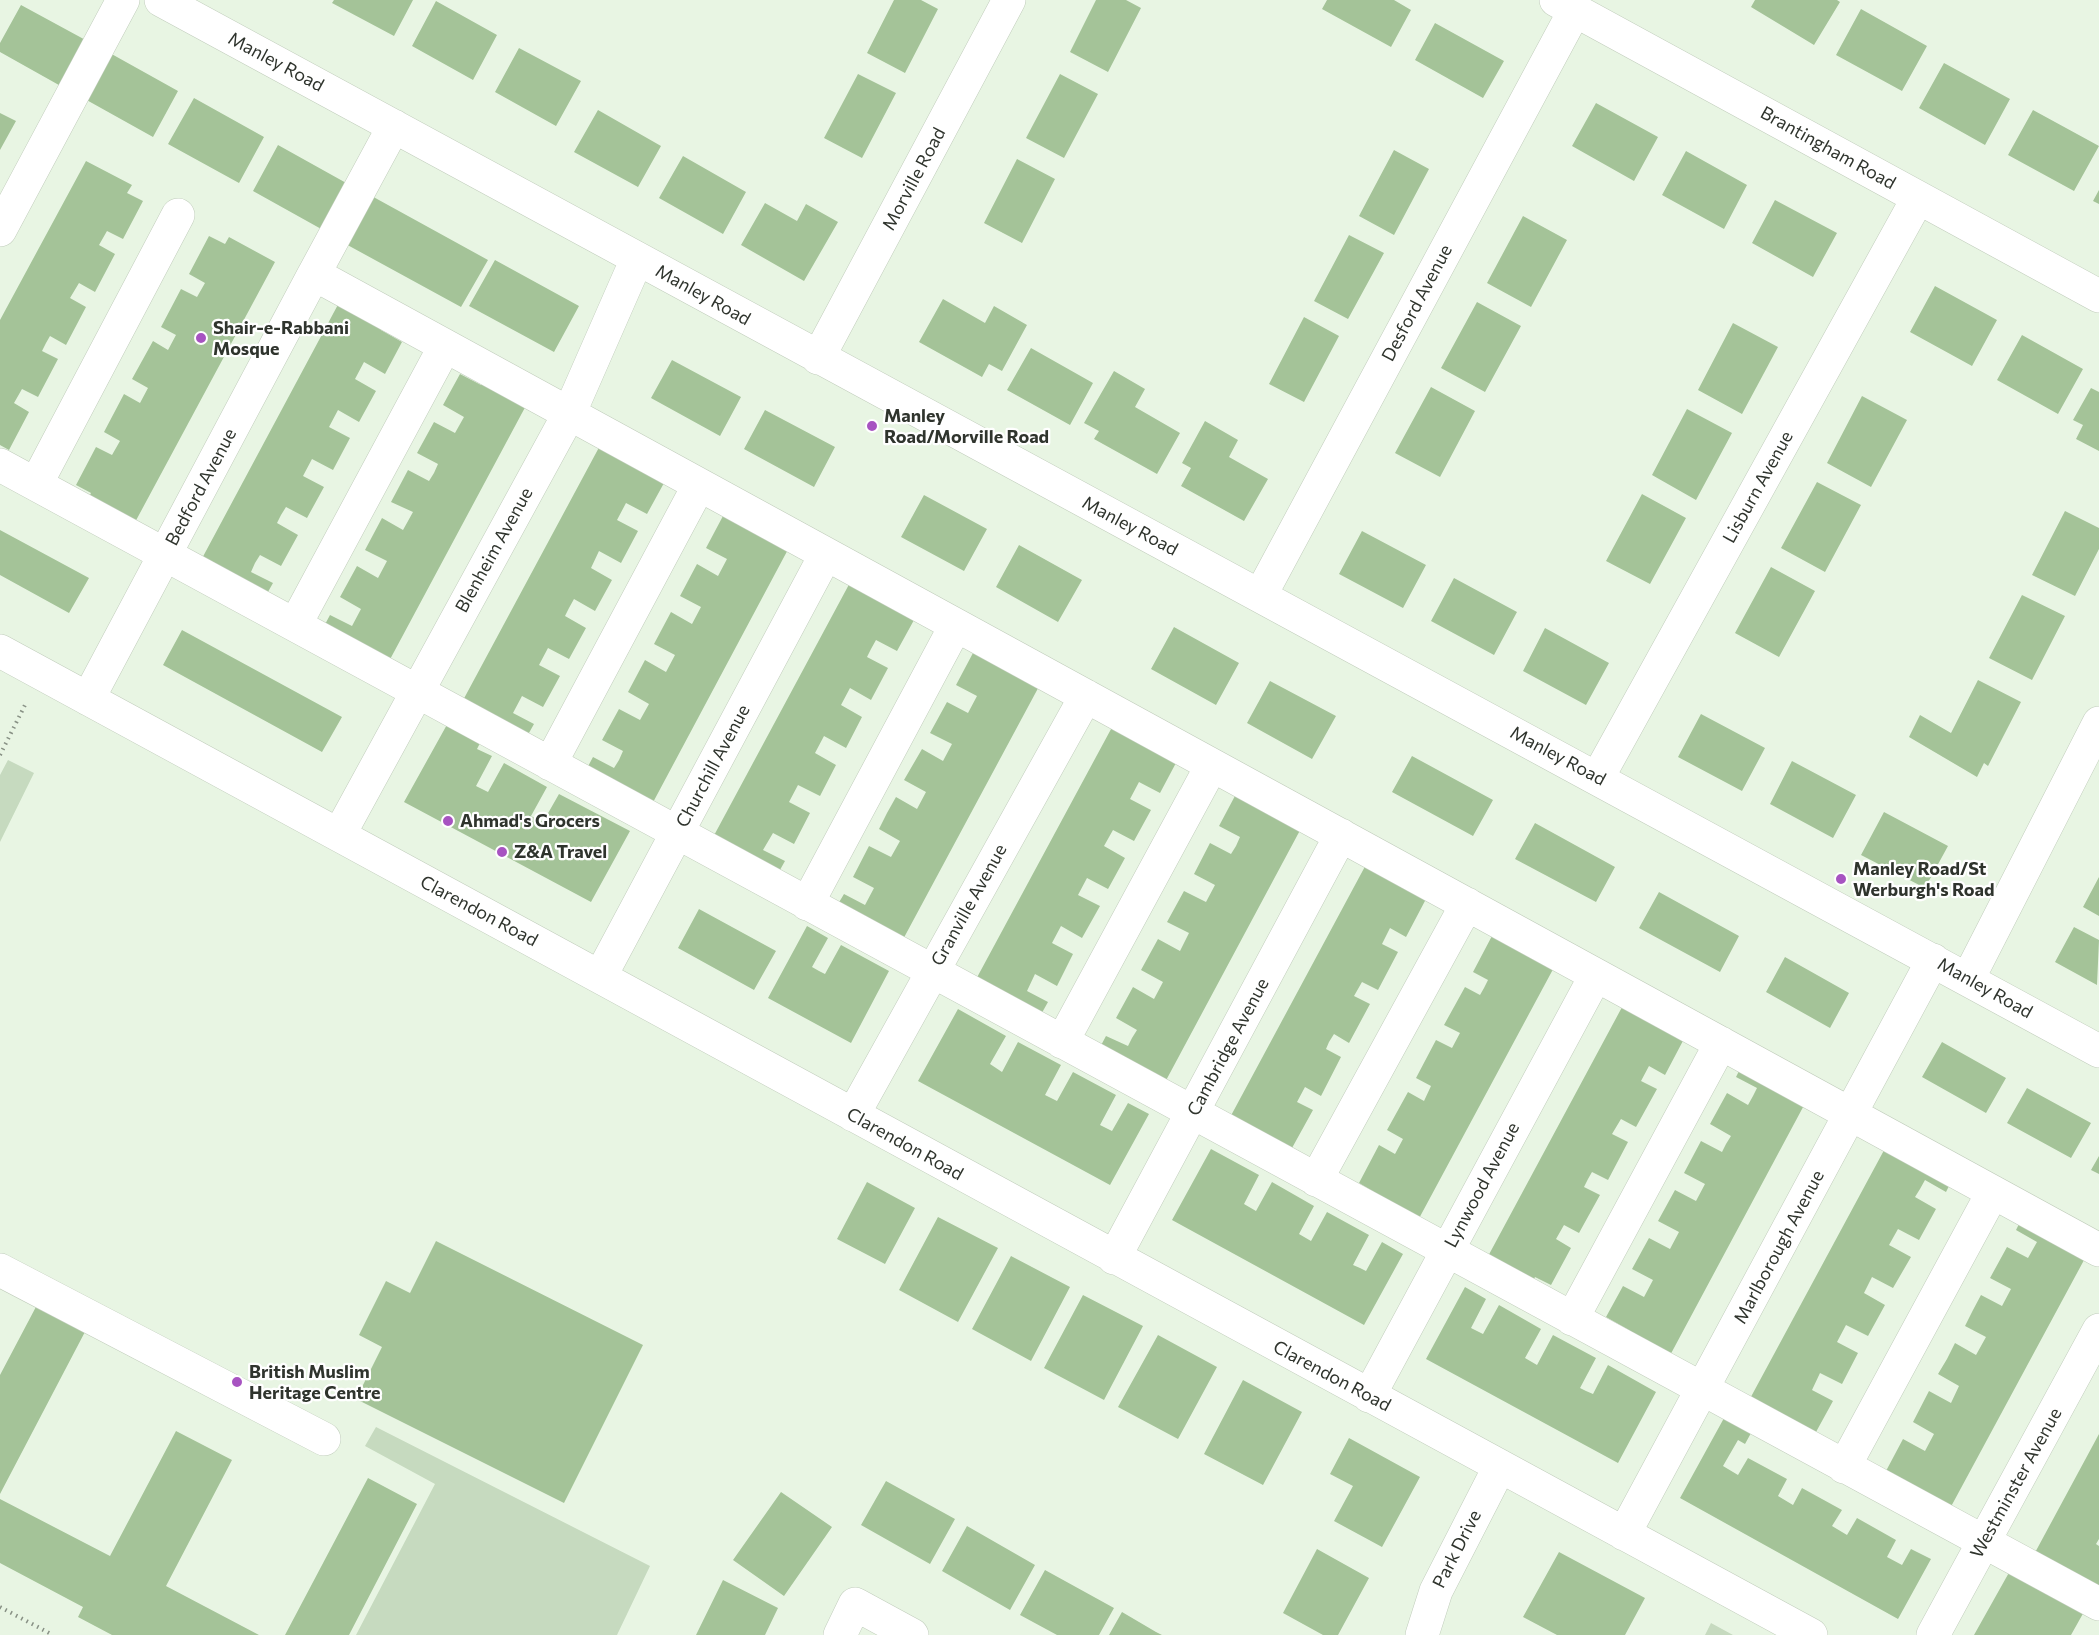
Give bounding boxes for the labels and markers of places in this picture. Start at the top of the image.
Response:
place label: Shair-e-Rabbani Mosque [213,317,349,360]
marker: Shair-e-Rabbani Mosque [194,331,208,345]
place label: Manley Road/Morville Road [884,405,1049,448]
marker: Manley Road/Morville Road [865,419,879,433]
place label: Ahmad's Grocers [460,810,600,832]
marker: Ahmad's Grocers [441,814,455,828]
place label: Z&A Travel [514,841,607,863]
marker: Z&A Travel [495,845,509,859]
place label: Manley Road/St Werburgh's Road [1853,858,1995,900]
marker: Manley Road/St Werburgh's Road [1834,872,1848,886]
place label: British Muslim Heritage Centre [249,1361,381,1404]
marker: British Muslim Heritage Centre [230,1375,244,1389]

